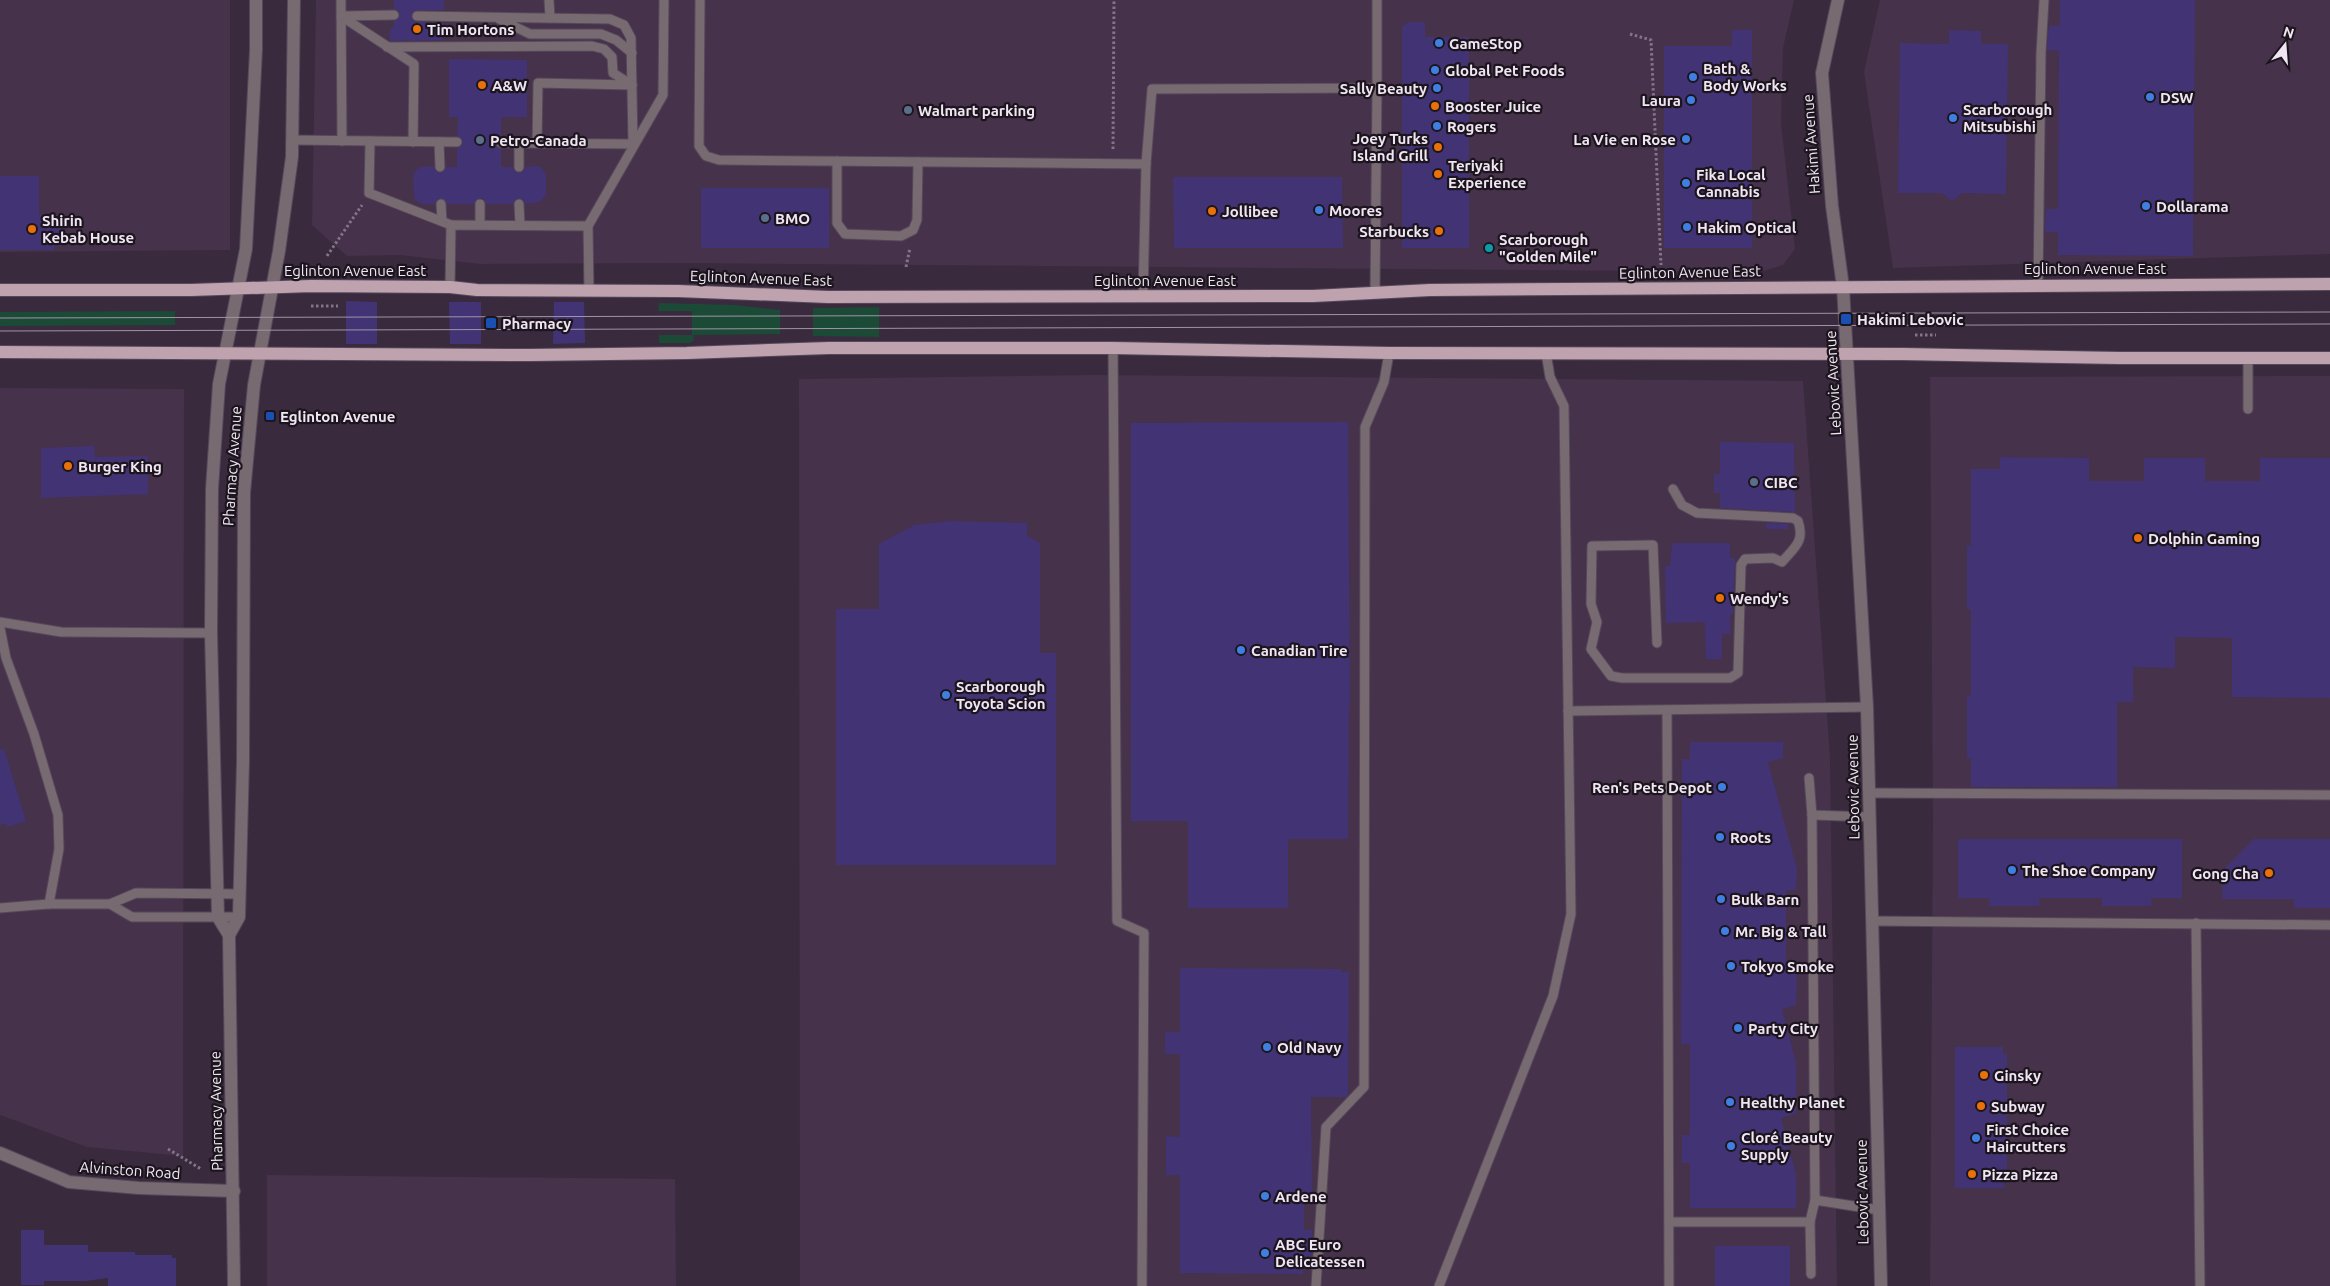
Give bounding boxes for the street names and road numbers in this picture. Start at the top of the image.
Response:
street label: Hakimi Avenue [1799,94,1823,194]
street label: Eglinton Avenue East [2024,260,2166,277]
street label: Eglinton Avenue East [284,262,426,279]
street label: Eglinton Avenue East [1619,262,1761,282]
street label: Eglinton Avenue East [690,267,832,289]
street label: Eglinton Avenue East [1094,272,1236,289]
street label: Lebovic Avenue [1822,330,1844,436]
street label: Pharmacy Avenue [219,406,245,526]
street label: Lebovic Avenue [1844,734,1862,840]
street label: Pharmacy Avenue [206,1051,226,1171]
street label: Lebovic Avenue [1853,1139,1871,1245]
street label: Alvinston Road [79,1158,181,1182]

